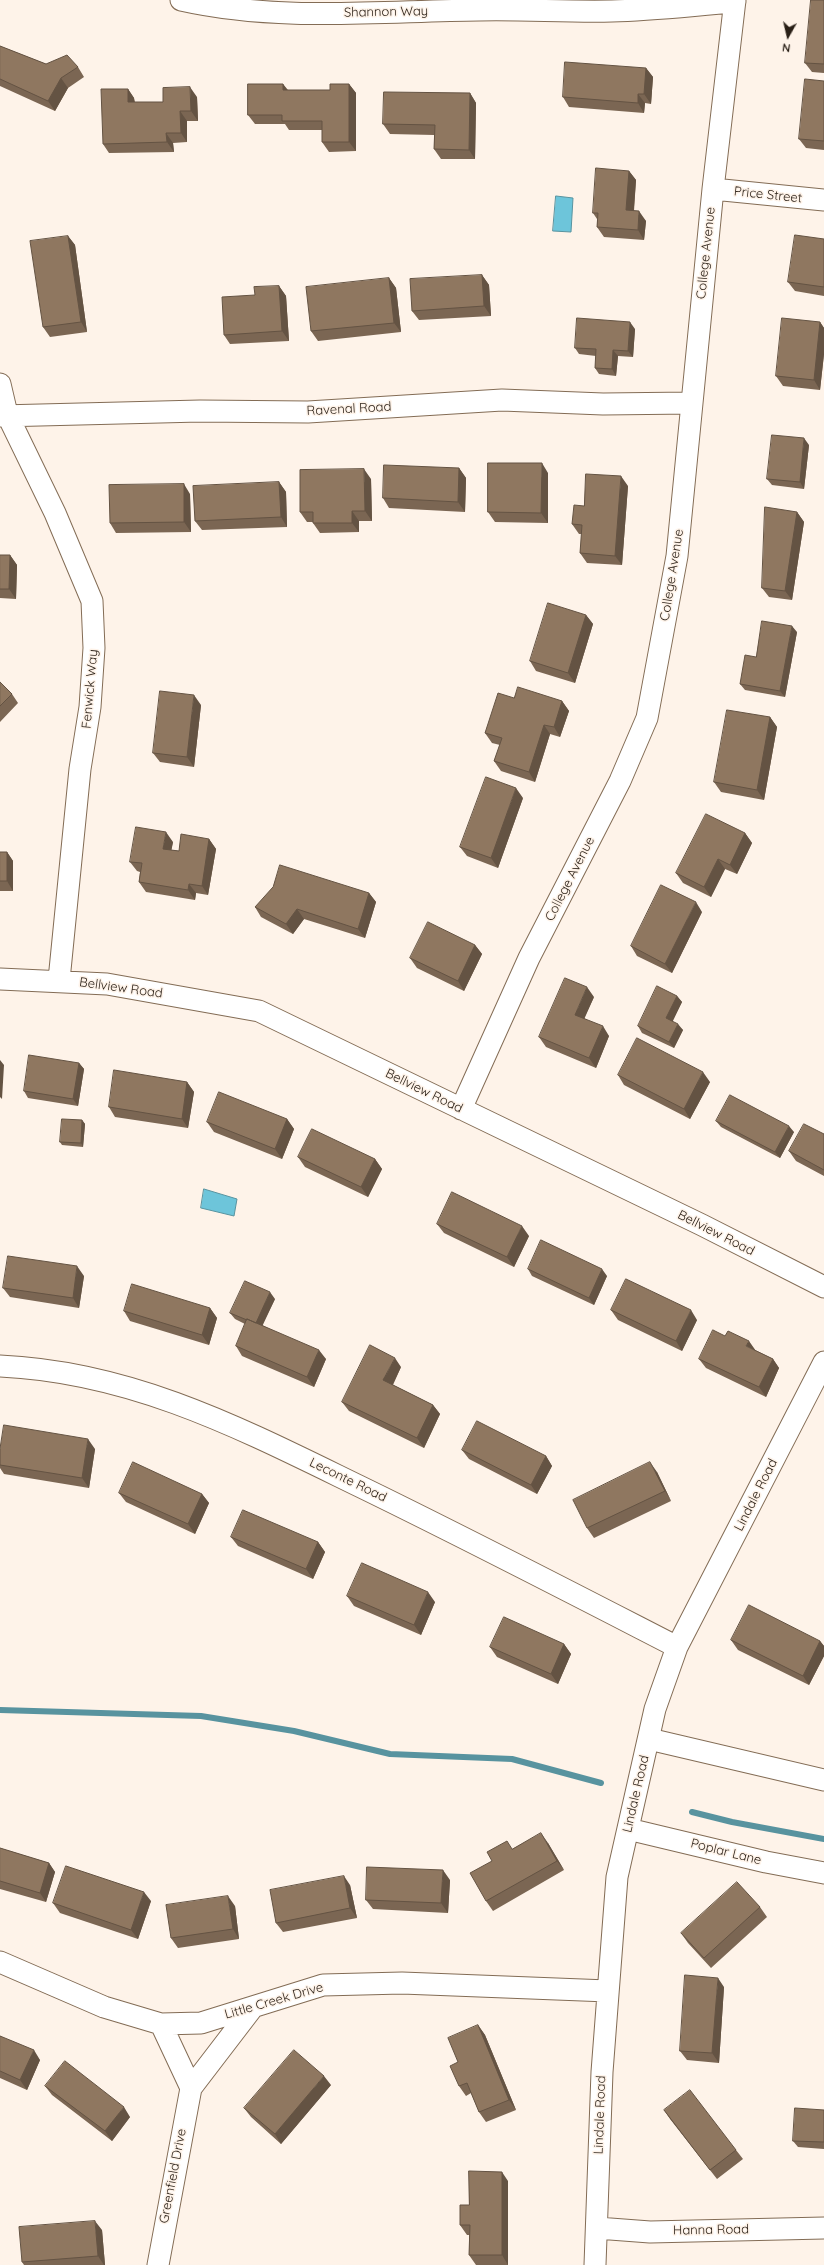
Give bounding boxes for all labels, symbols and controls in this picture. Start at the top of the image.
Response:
street label: Shannon Way [344,3,428,21]
north arrow [768,16,808,56]
text: N [781,40,791,55]
street label: Price Street [733,184,803,206]
street label: College Avenue [693,206,719,300]
street label: Ravenal Road [306,399,392,419]
street label: College Avenue [657,528,687,622]
street label: Fenwick Way [79,649,101,729]
street label: College Avenue [542,834,598,924]
street label: Bellview Road [78,974,164,1002]
street label: Bellview Road [383,1066,465,1116]
street label: Bellview Road [675,1207,757,1259]
street label: Leconte Road [307,1455,389,1505]
street label: Lindale Road [731,1456,781,1534]
street label: Lindale Road [620,1754,652,1834]
street label: Poplar Lane [689,1836,763,1868]
street label: Little Creek Drive [223,1979,325,2023]
street label: Lindale Road [591,2075,609,2155]
street label: Greenfield Drive [156,2127,190,2225]
street label: Hanna Road [673,2222,749,2238]

